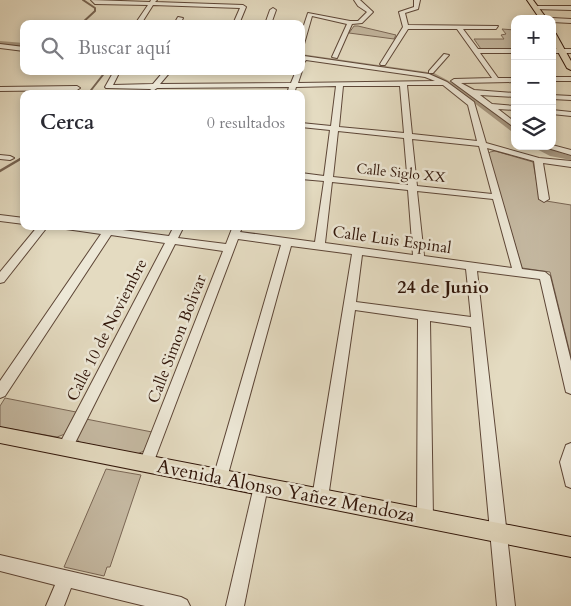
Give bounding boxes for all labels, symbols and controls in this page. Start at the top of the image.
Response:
map controls [511,15,556,150]
button: + [511,15,556,60]
search box [20,20,305,75]
icon: search [38,34,66,62]
text: Buscar aquí [78,35,171,61]
button: − [511,60,556,105]
button: layers [511,105,556,150]
text: Cerca [40,108,94,137]
text: 0 resultados [207,112,285,134]
street label: Calle Siglo XX [355,159,447,187]
street label: Calle Luis Espinal [331,221,453,259]
street label: Calle 10 de Noviembre [62,255,152,405]
street label: Calle Simon Bolivar [142,271,212,406]
district label: 24 de Junio [397,275,489,300]
street label: Avenida Alonso Yañez Mendoza [155,453,417,529]

